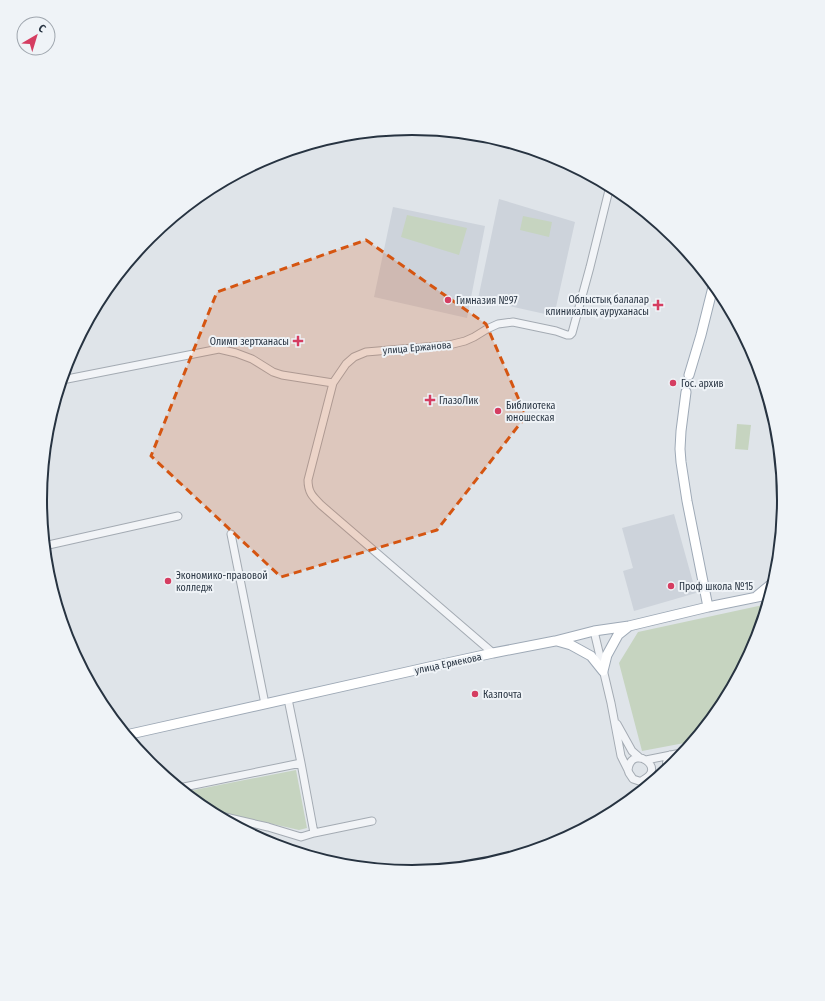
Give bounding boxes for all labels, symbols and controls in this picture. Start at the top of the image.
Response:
north arrow [16,16,56,56]
text: С [36,22,48,36]
place label: Облыстық балалар клиникалық ауруханасы [546,294,649,318]
marker: Гимназия №97 [443,295,453,305]
place label: Гимназия №97 [456,295,517,307]
marker: Облыстық балалар клиникалық ауруханасы [652,299,664,311]
marker: Олимп зертханасы [292,335,304,347]
place label: Олимп зертханасы [210,336,289,348]
street label: улица Ержанова [382,339,452,357]
marker: Гос. архив [668,378,678,388]
place label: Гос. архив [681,378,724,390]
marker: ГлазоЛик [424,394,436,406]
place label: ГлазоЛик [439,395,479,407]
place label: Библиотека юношеская [506,400,556,424]
marker: Библиотека юношеская [493,406,503,416]
place label: Экономико-правовой колледж [176,570,268,594]
marker: Экономико-правовой колледж [163,576,173,586]
marker: Проф школа №15 [666,581,676,591]
place label: Проф школа №15 [679,581,754,593]
street label: улица Ермекова [414,651,483,677]
marker: Казпочта [470,689,480,699]
place label: Казпочта [483,689,522,701]

